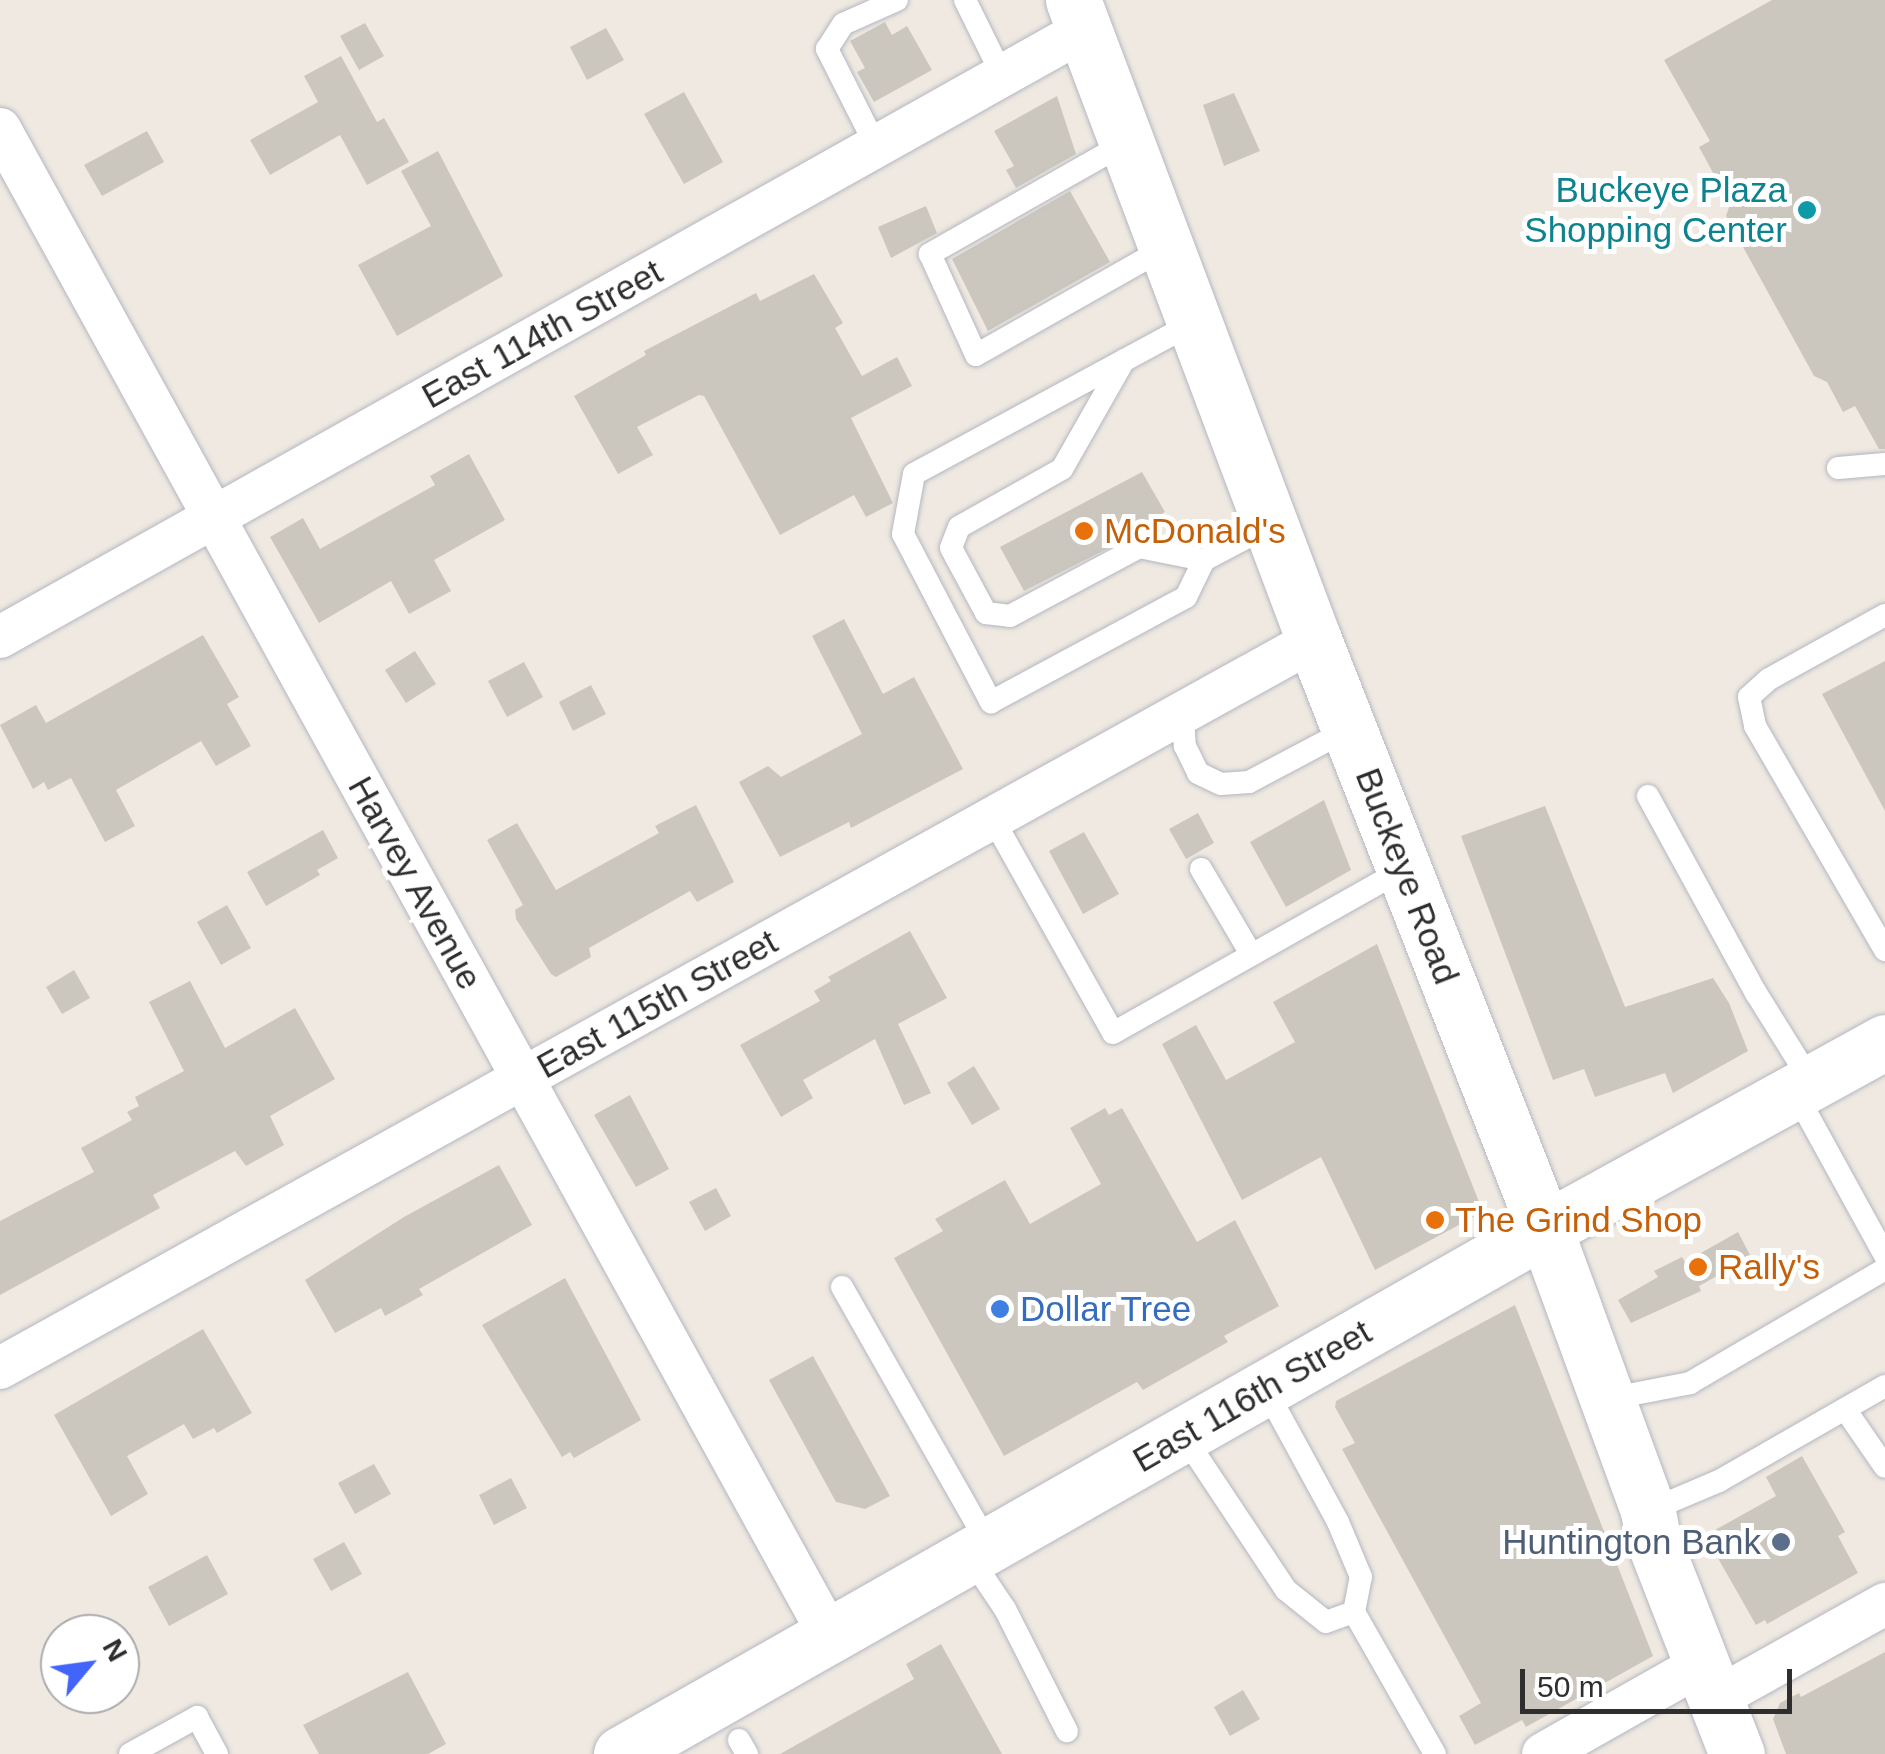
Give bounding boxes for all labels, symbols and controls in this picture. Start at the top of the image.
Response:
place label: Buckeye Plaza Shopping Center [1524,169,1787,251]
marker: Buckeye Plaza Shopping Center [1796,199,1818,221]
street label: East 114th Street [415,251,669,417]
place label: McDonald's [1104,510,1286,552]
marker: McDonald's [1073,520,1095,542]
street label: Buckeye Road [1347,762,1467,990]
street label: Harvey Avenue [339,768,491,998]
street label: East 115th Street [530,921,784,1087]
place label: The Grind Shop [1455,1199,1702,1241]
marker: The Grind Shop [1424,1209,1446,1231]
place label: Rally's [1718,1246,1820,1288]
marker: Rally's [1687,1256,1709,1278]
place label: Dollar Tree [1020,1288,1192,1330]
marker: Dollar Tree [989,1298,1011,1320]
street label: East 116th Street [1126,1311,1378,1481]
place label: Huntington Bank [1502,1521,1761,1563]
marker: Huntington Bank [1770,1531,1792,1553]
north arrow [40,1614,140,1714]
text: N [96,1634,133,1667]
scale bar [1525,1649,1798,1711]
text: 50 m [1537,1670,1604,1703]

